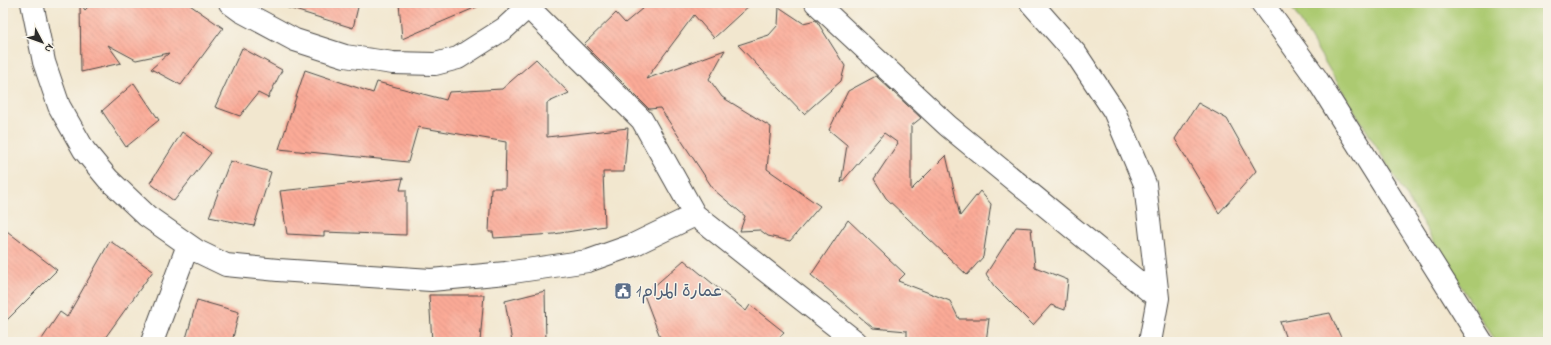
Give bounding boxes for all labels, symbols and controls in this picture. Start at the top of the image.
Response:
north arrow [22,22,62,62]
text: N [40,40,57,56]
place label: عمارة المرام1 [636,279,723,304]
public building icon: عمارة المرام1 [613,281,633,301]

